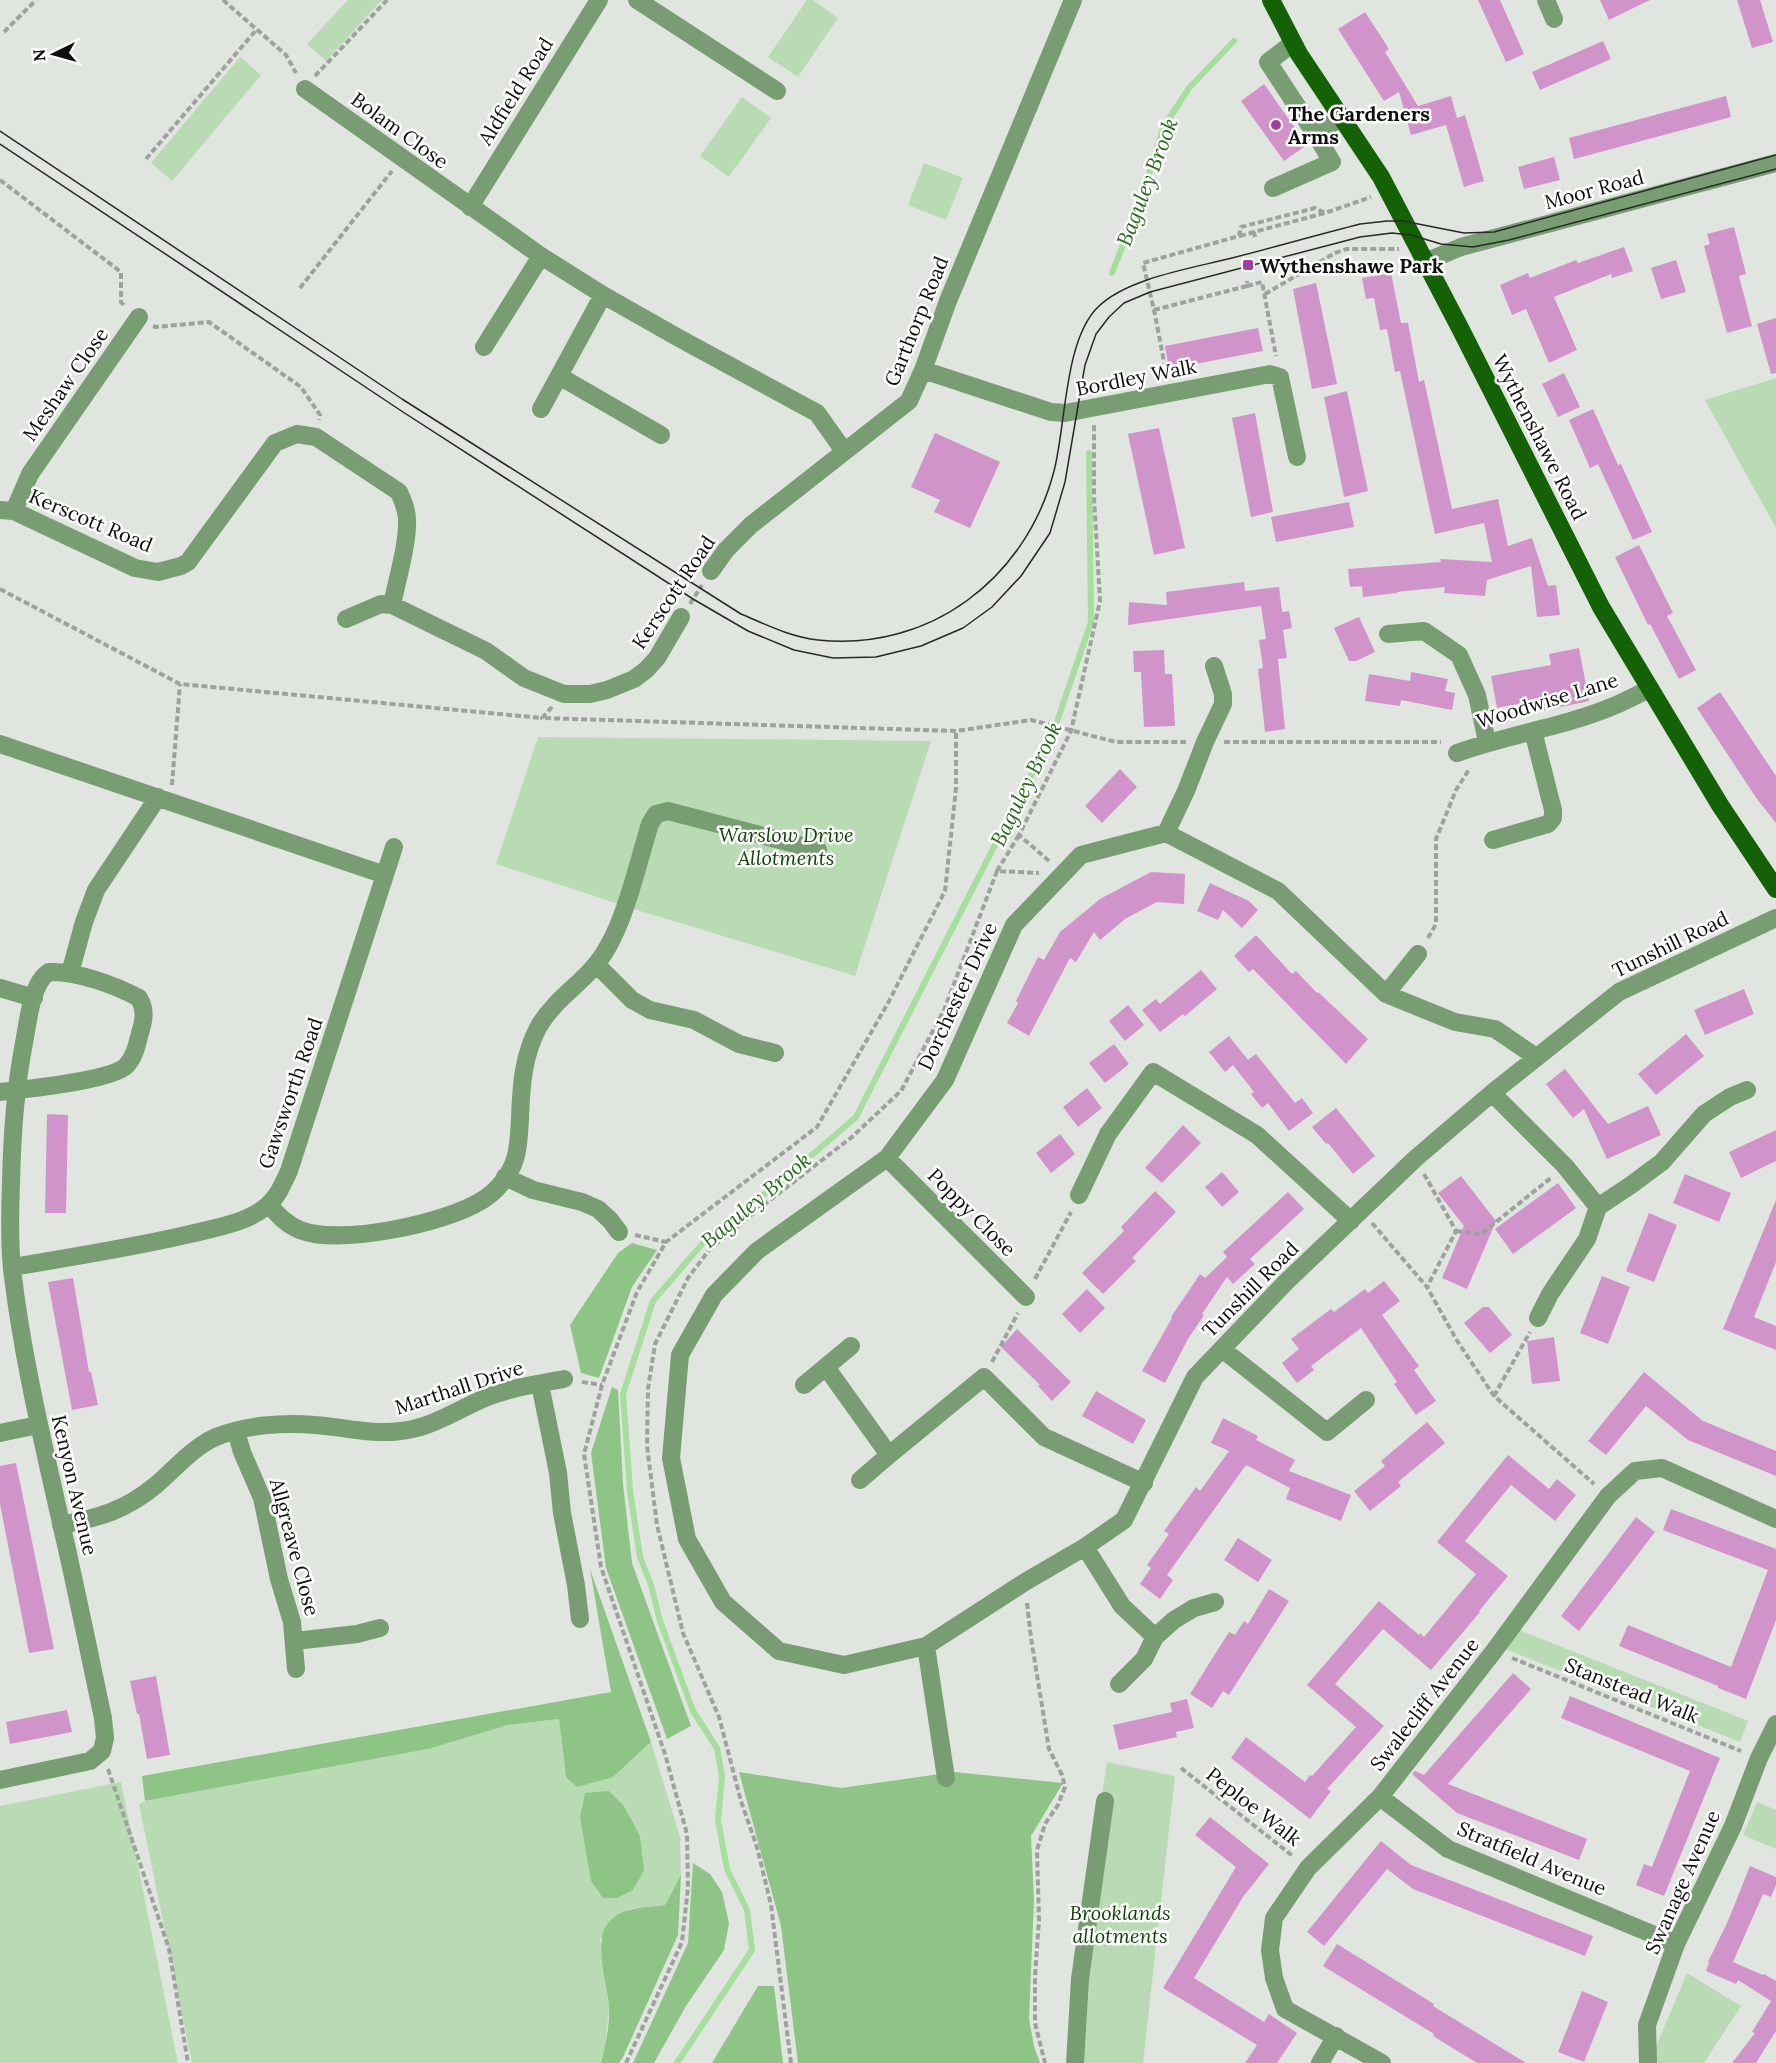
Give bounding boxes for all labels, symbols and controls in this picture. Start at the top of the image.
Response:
north arrow [24,24,84,84]
street label: Aldfield Road [471,32,558,150]
text: N [29,48,50,62]
street label: Bolam Close [346,86,454,174]
place label: The Gardeners Arms [1288,101,1430,149]
water label: Baguley Brook [1110,114,1184,250]
marker: The Gardeners Arms [1269,118,1283,132]
street label: Moor Road [1542,164,1647,214]
street label: Garthorp Road [879,252,953,390]
place label: Wythenshawe Park [1260,253,1444,278]
marker: Wythenshawe Park [1241,258,1255,272]
street label: Meshaw Close [17,322,113,446]
street label: Wythenshawe Road [1487,350,1593,524]
street label: Bordley Walk [1074,353,1199,401]
street label: Kerscott Road [25,483,157,557]
street label: Kerscott Road [626,530,720,654]
street label: Woodwise Lane [1473,667,1621,733]
water label: Baguley Brook [984,717,1068,851]
park label: Warslow Drive Allotments [719,822,853,870]
street label: Tunshill Road [1608,905,1732,983]
street label: Dorchester Drive [912,918,1002,1074]
street label: Gawsworth Road [252,1014,328,1172]
water label: Baguley Brook [696,1146,817,1254]
street label: Poppy Close [923,1163,1021,1261]
street label: Tunshill Road [1197,1236,1303,1342]
street label: Marthall Drive [392,1354,527,1420]
street label: Kenyon Avenue [47,1412,103,1558]
street label: Allgreave Close [264,1475,325,1619]
street label: Swalecliff Avenue [1364,1632,1484,1776]
street label: Stanstead Walk [1561,1652,1703,1728]
street label: Peploe Walk [1202,1761,1307,1851]
street label: Swanage Avenue [1639,1806,1725,1958]
street label: Stratfield Avenue [1454,1815,1610,1901]
park label: Brooklands allotments [1069,1900,1171,1948]

